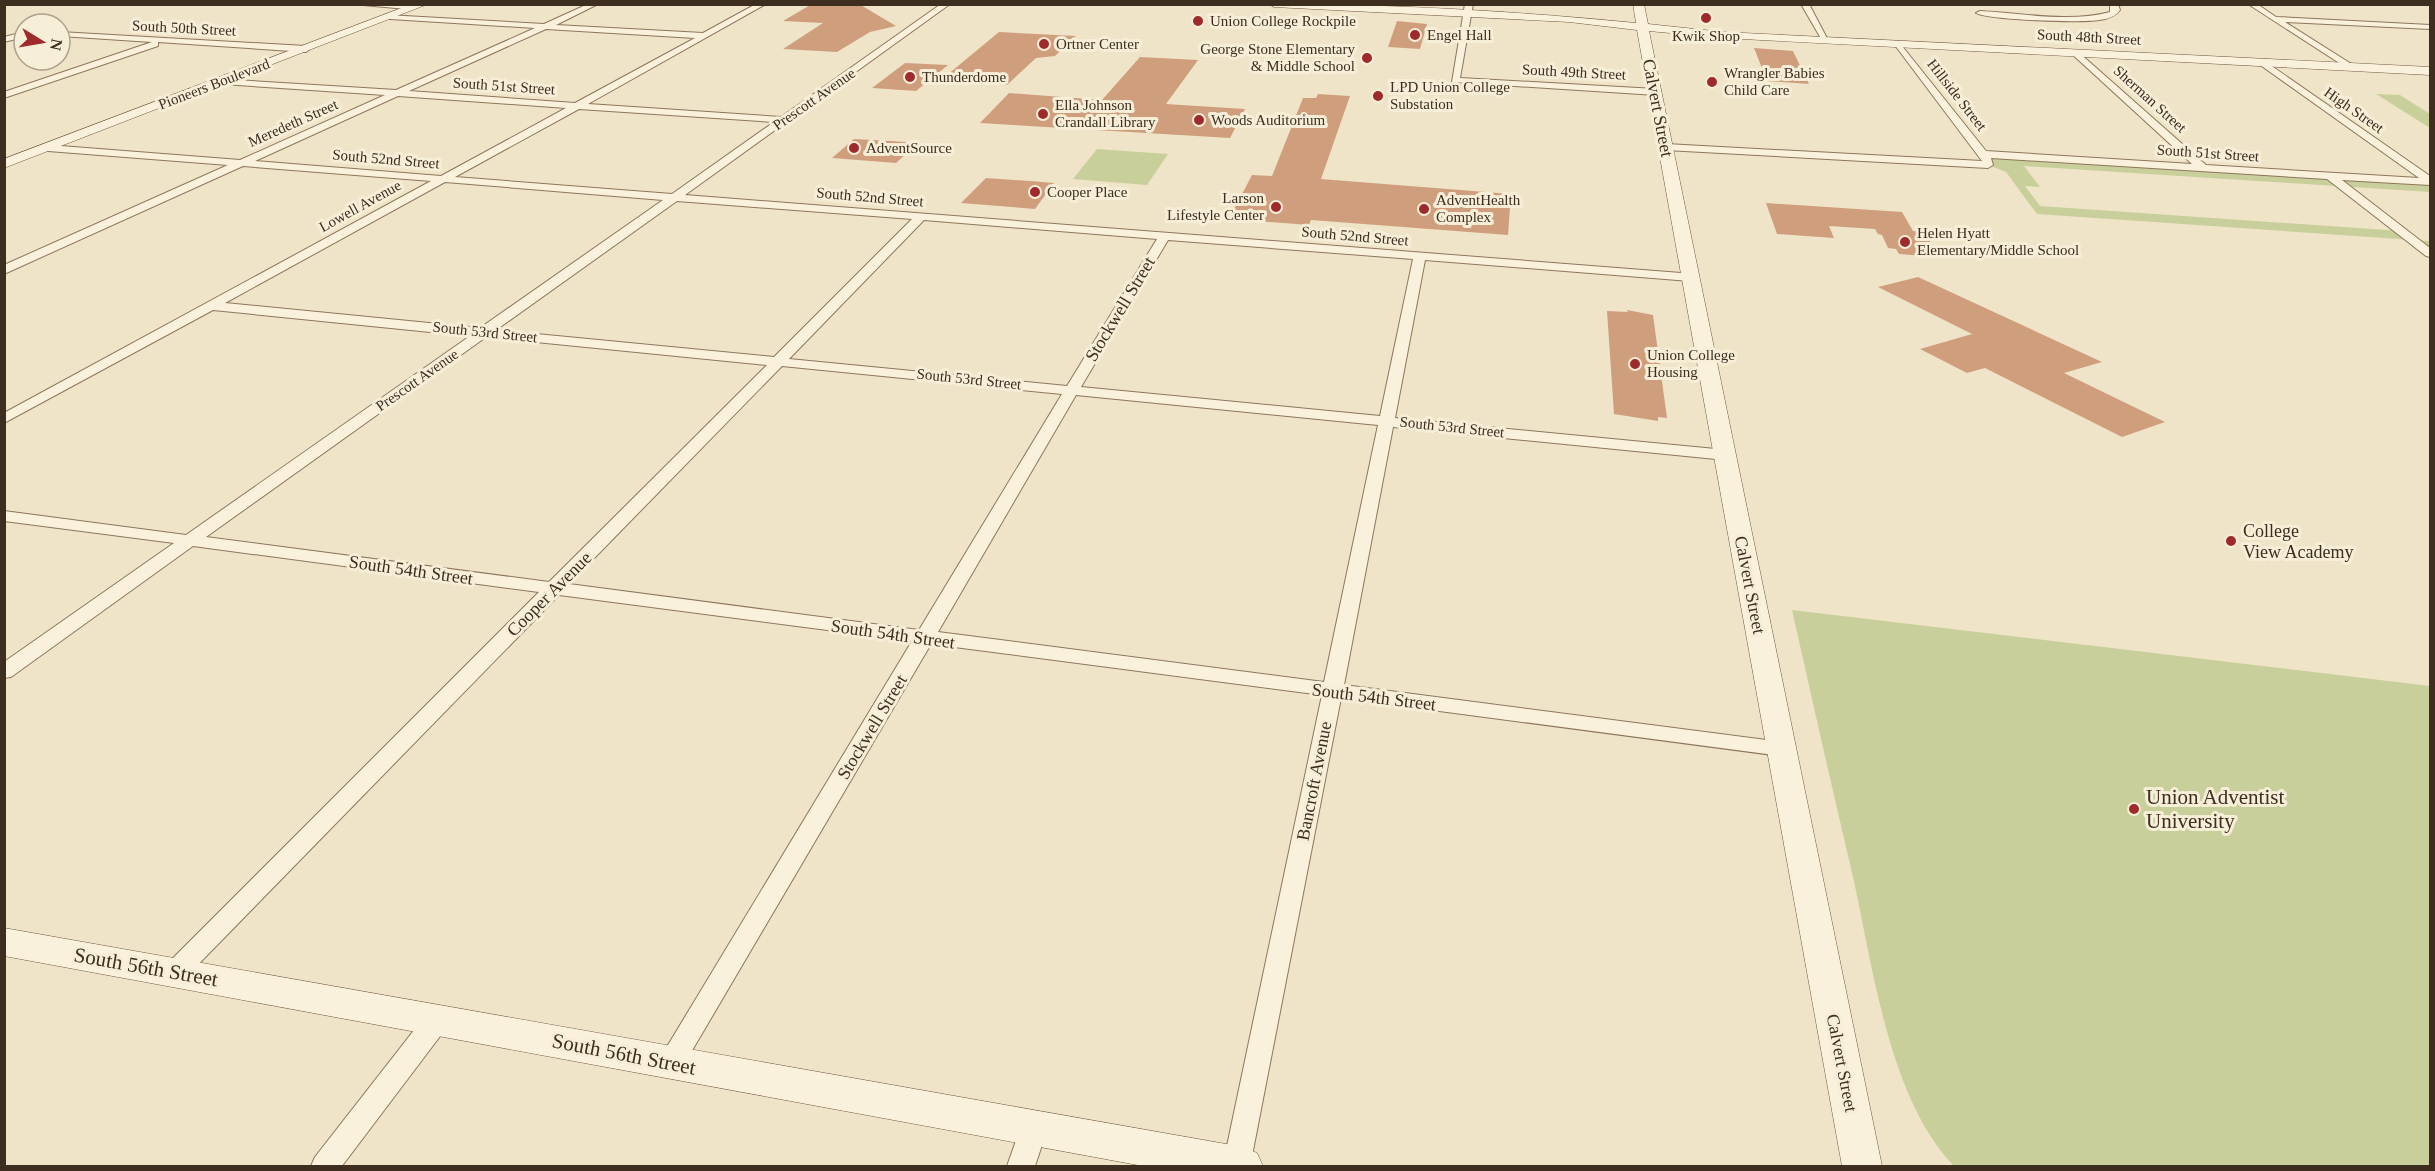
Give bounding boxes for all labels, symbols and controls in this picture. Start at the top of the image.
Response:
marker: Kwik Shop [1699,11,1713,25]
north arrow [12,12,72,72]
place label: Union College Rockpile [1210,13,1356,29]
marker: Union College Rockpile [1191,14,1205,28]
street label: South 50th Street [132,17,237,39]
street label: South 48th Street [2037,26,2142,48]
place label: Engel Hall [1427,27,1492,43]
marker: Engel Hall [1408,28,1422,42]
place label: Kwik Shop [1672,28,1740,44]
place label: Ortner Center [1056,36,1139,52]
text: N [47,37,66,52]
marker: Ortner Center [1037,37,1051,51]
place label: George Stone Elementary & Middle School [1200,41,1355,74]
marker: George Stone Elementary & Middle School [1360,51,1374,65]
street label: Pioneers Boulevard [156,55,272,113]
street label: Hillside Street [1924,56,1990,135]
street label: Calvert Street [1639,57,1677,159]
street label: South 49th Street [1522,61,1627,83]
street label: Sherman Street [2110,62,2190,136]
street label: Prescott Avenue [770,64,859,133]
place label: Wrangler Babies Child Care [1724,65,1825,98]
place label: Thunderdome [922,69,1006,85]
marker: Thunderdome [903,70,917,84]
street label: South 51st Street [452,74,557,98]
marker: Wrangler Babies Child Care [1705,75,1719,89]
place label: LPD Union College Substation [1390,79,1510,112]
street label: High Street [2321,84,2387,137]
marker: LPD Union College Substation [1371,89,1385,103]
street label: Meredeth Street [246,96,341,150]
place label: Ella Johnson Crandall Library [1055,97,1156,130]
marker: Ella Johnson Crandall Library [1036,107,1050,121]
place label: Woods Auditorium [1211,112,1326,128]
marker: Woods Auditorium [1192,113,1206,127]
place label: AdventSource [866,140,952,156]
marker: AdventSource [847,141,861,155]
street label: South 51st Street [2156,141,2261,165]
street label: South 52nd Street [332,146,441,172]
street label: Lowell Avenue [316,177,404,235]
street label: South 52nd Street [816,184,925,210]
place label: Cooper Place [1047,184,1128,200]
marker: Cooper Place [1028,185,1042,199]
place label: Larson Lifestyle Center [1167,190,1264,223]
place label: AdventHealth Complex [1436,192,1521,225]
marker: Larson Lifestyle Center [1269,200,1283,214]
marker: AdventHealth Complex [1417,202,1431,216]
street label: South 52nd Street [1301,223,1410,249]
place label: Helen Hyatt Elementary/Middle School [1917,225,2079,258]
marker: Helen Hyatt Elementary/Middle School [1898,235,1912,249]
street label: Stockwell Street [1081,253,1159,365]
street label: South 53rd Street [432,319,539,346]
street label: Prescott Avenue [373,345,462,414]
place label: Union College Housing [1647,347,1735,380]
marker: Union College Housing [1628,357,1642,371]
street label: South 53rd Street [916,366,1023,393]
street label: South 53rd Street [1399,414,1506,441]
place label: College View Academy [2243,521,2353,562]
street label: Calvert Street [1731,534,1769,636]
marker: College View Academy [2224,534,2238,548]
street label: Cooper Avenue [503,548,595,640]
street label: South 54th Street [348,551,474,589]
street label: South 54th Street [830,615,956,653]
street label: Stockwell Street [833,671,911,783]
street label: South 54th Street [1311,679,1437,715]
street label: Bancroft Avenue [1293,720,1335,842]
place label: Union Adventist University [2146,785,2284,833]
marker: Union Adventist University [2127,802,2141,816]
street label: South 56th Street [72,943,220,992]
street label: Calvert Street [1823,1012,1861,1114]
street label: South 56th Street [550,1028,698,1080]

